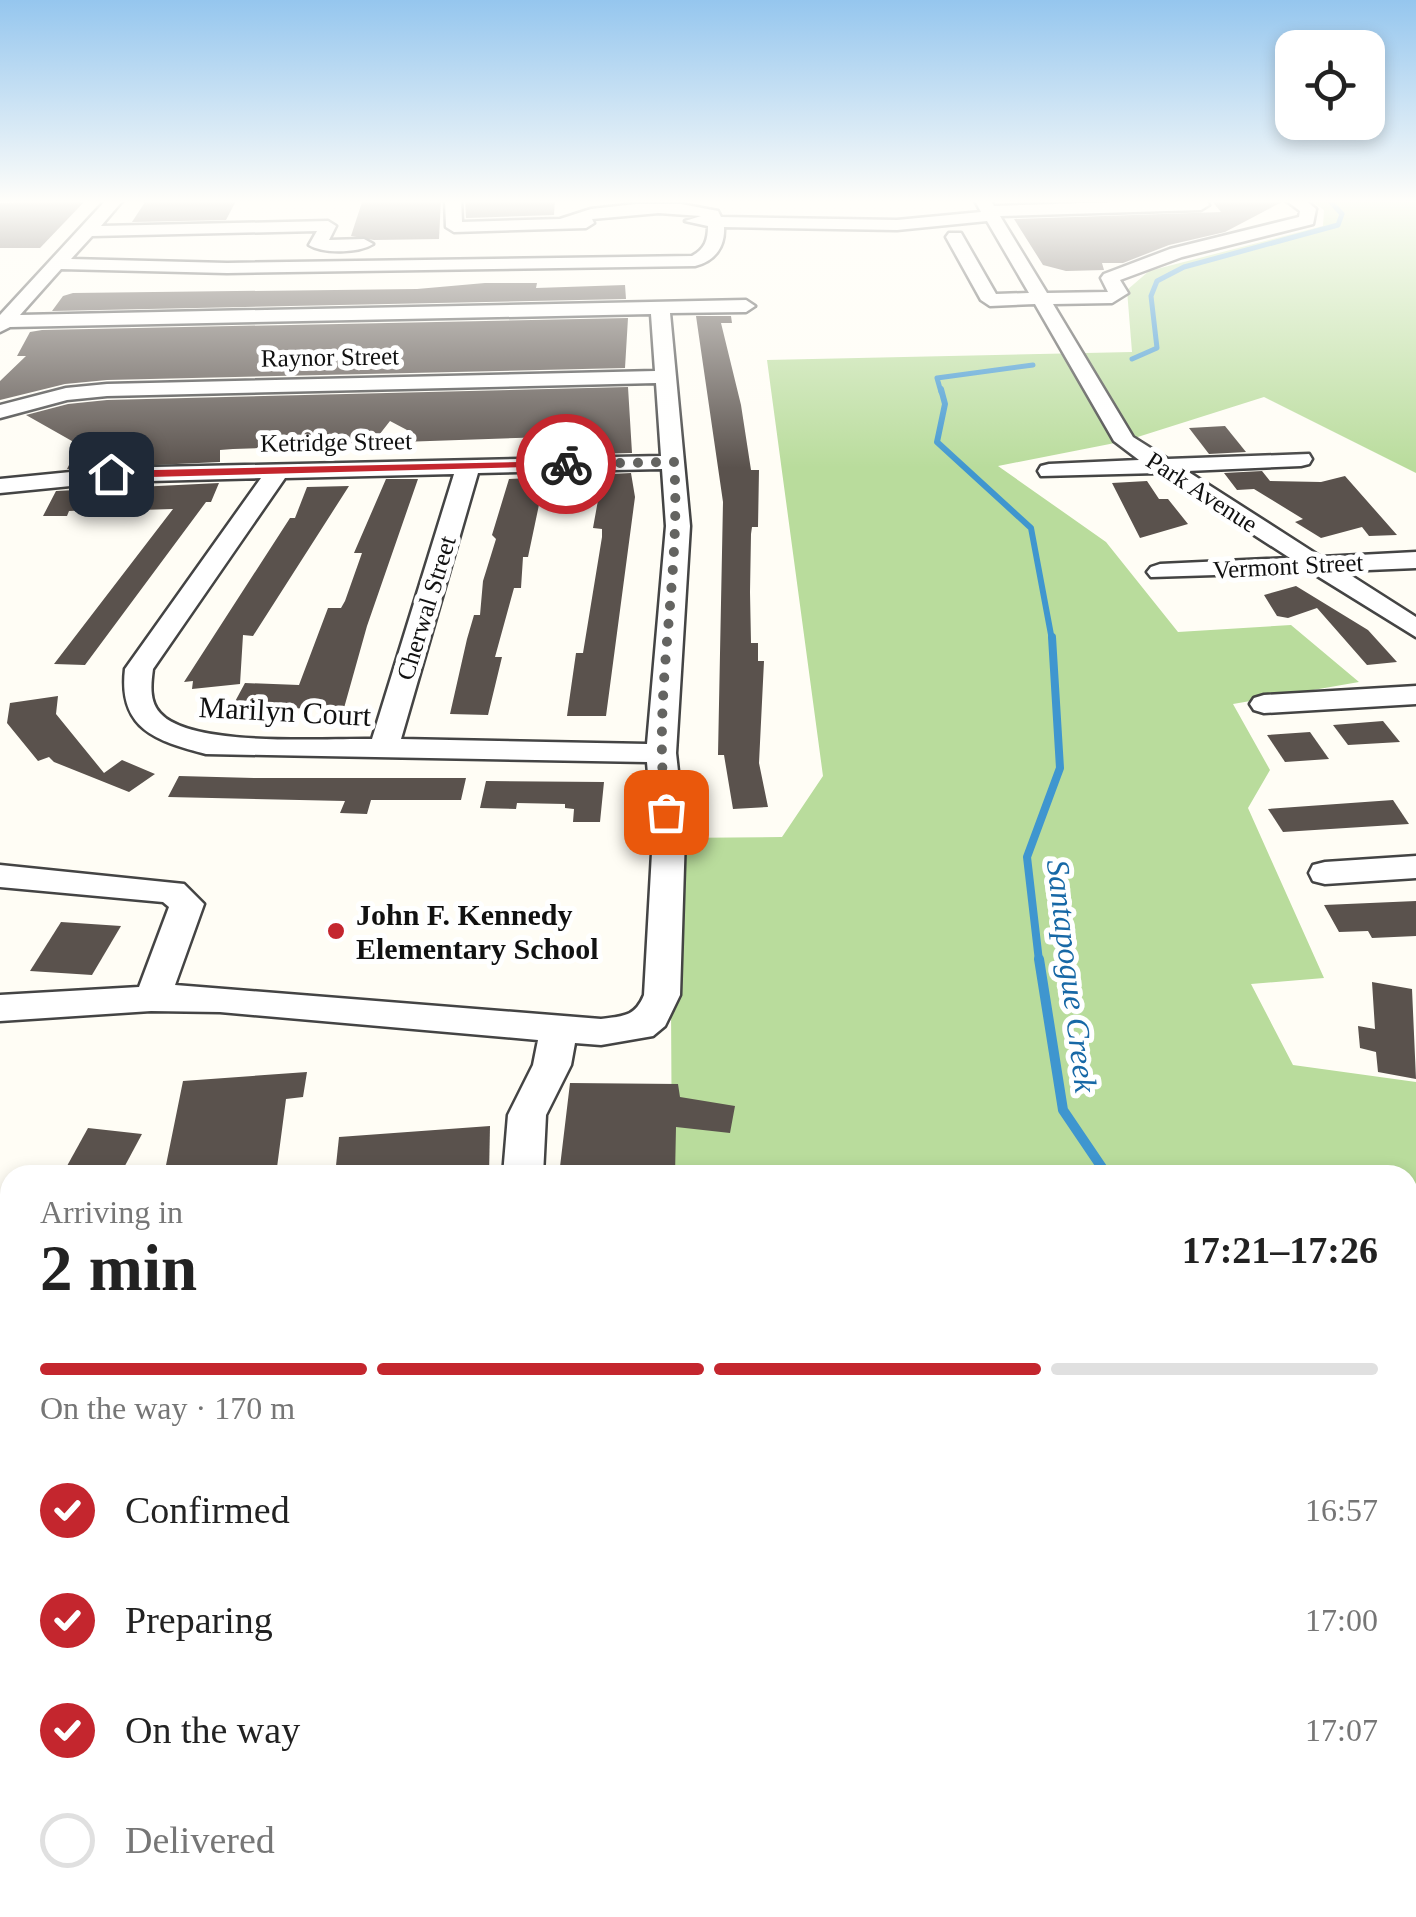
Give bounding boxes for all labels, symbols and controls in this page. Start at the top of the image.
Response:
map controls [1275,30,1385,140]
button: locate [1275,30,1385,140]
street label: Raynor Street [261,342,399,372]
courier [516,414,616,514]
street label: Ketridge Street [260,427,412,457]
pin [69,432,154,517]
icon: bike [539,437,594,492]
street label: Park Avenue [1142,446,1262,538]
icon: home [84,447,139,502]
street label: Cherwal Street [391,533,461,683]
street label: Vermont Street [1212,549,1364,583]
street label: Marilyn Court [198,690,373,732]
pin [624,770,709,855]
icon: bag [639,785,694,840]
water label: Santapogue Creek [1040,858,1104,1095]
place label: John F. Kennedy Elementary School [356,898,598,965]
marker: John F. Kennedy Elementary School [325,920,347,942]
text: Arriving in [40,1194,183,1230]
text: 17:21–17:26 [1182,1229,1378,1271]
text: 2 min [40,1232,197,1304]
text: On the way · 170 m [40,1390,295,1426]
icon: check [40,1483,95,1538]
text: Confirmed [125,1489,290,1531]
text: 16:57 [1305,1492,1378,1528]
icon: check [40,1593,95,1648]
text: Preparing [125,1599,273,1641]
text: 17:00 [1305,1602,1378,1638]
icon: check [40,1703,95,1758]
text: On the way [125,1709,300,1751]
text: 17:07 [1305,1712,1378,1748]
text: Delivered [125,1819,275,1861]

